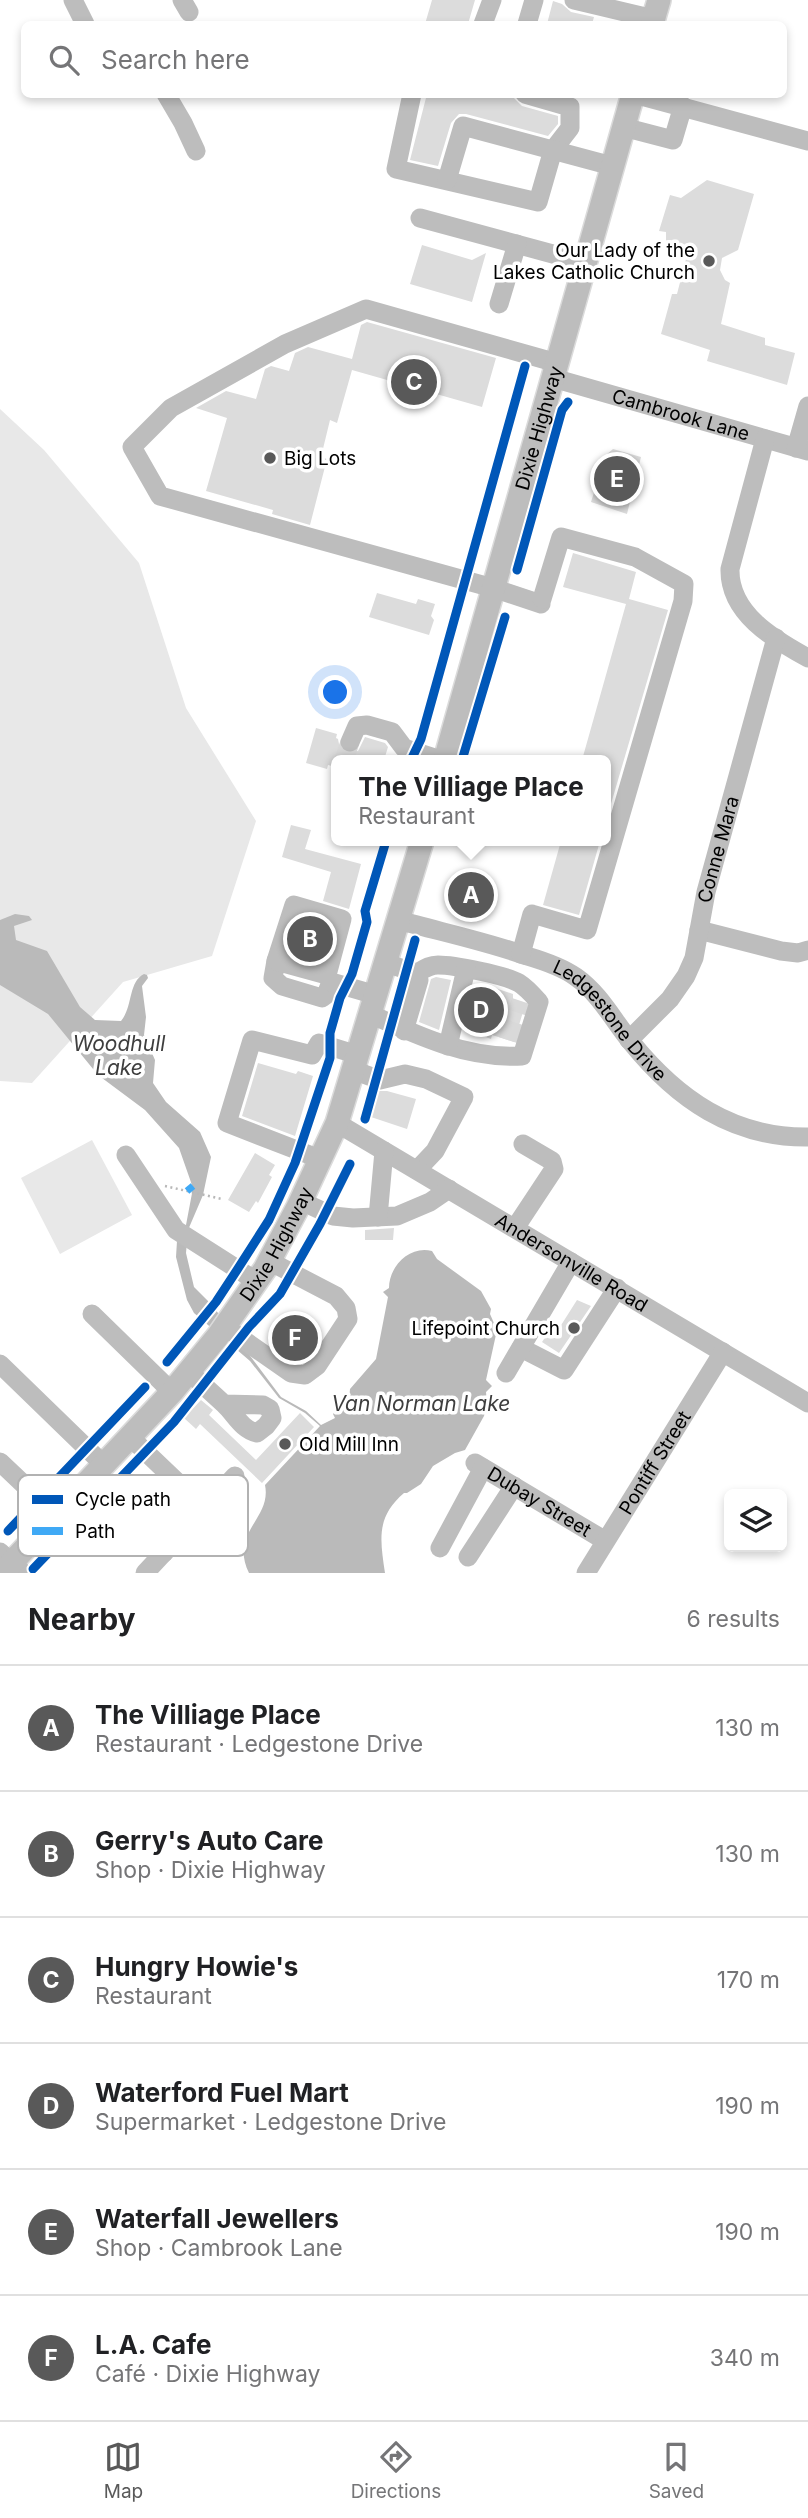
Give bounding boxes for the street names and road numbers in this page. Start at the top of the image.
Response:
street label: Dixie Highway [510,363,567,493]
street label: Cambrook Lane [609,384,752,445]
street label: Conne Mara [693,793,743,905]
street label: Ledgestone Drive [550,955,672,1086]
street label: Dixie Highway [235,1183,317,1306]
street label: Andersonville Road [491,1208,652,1317]
street label: Pontiff Street [614,1406,695,1519]
street label: Dubay Street [483,1462,595,1541]

